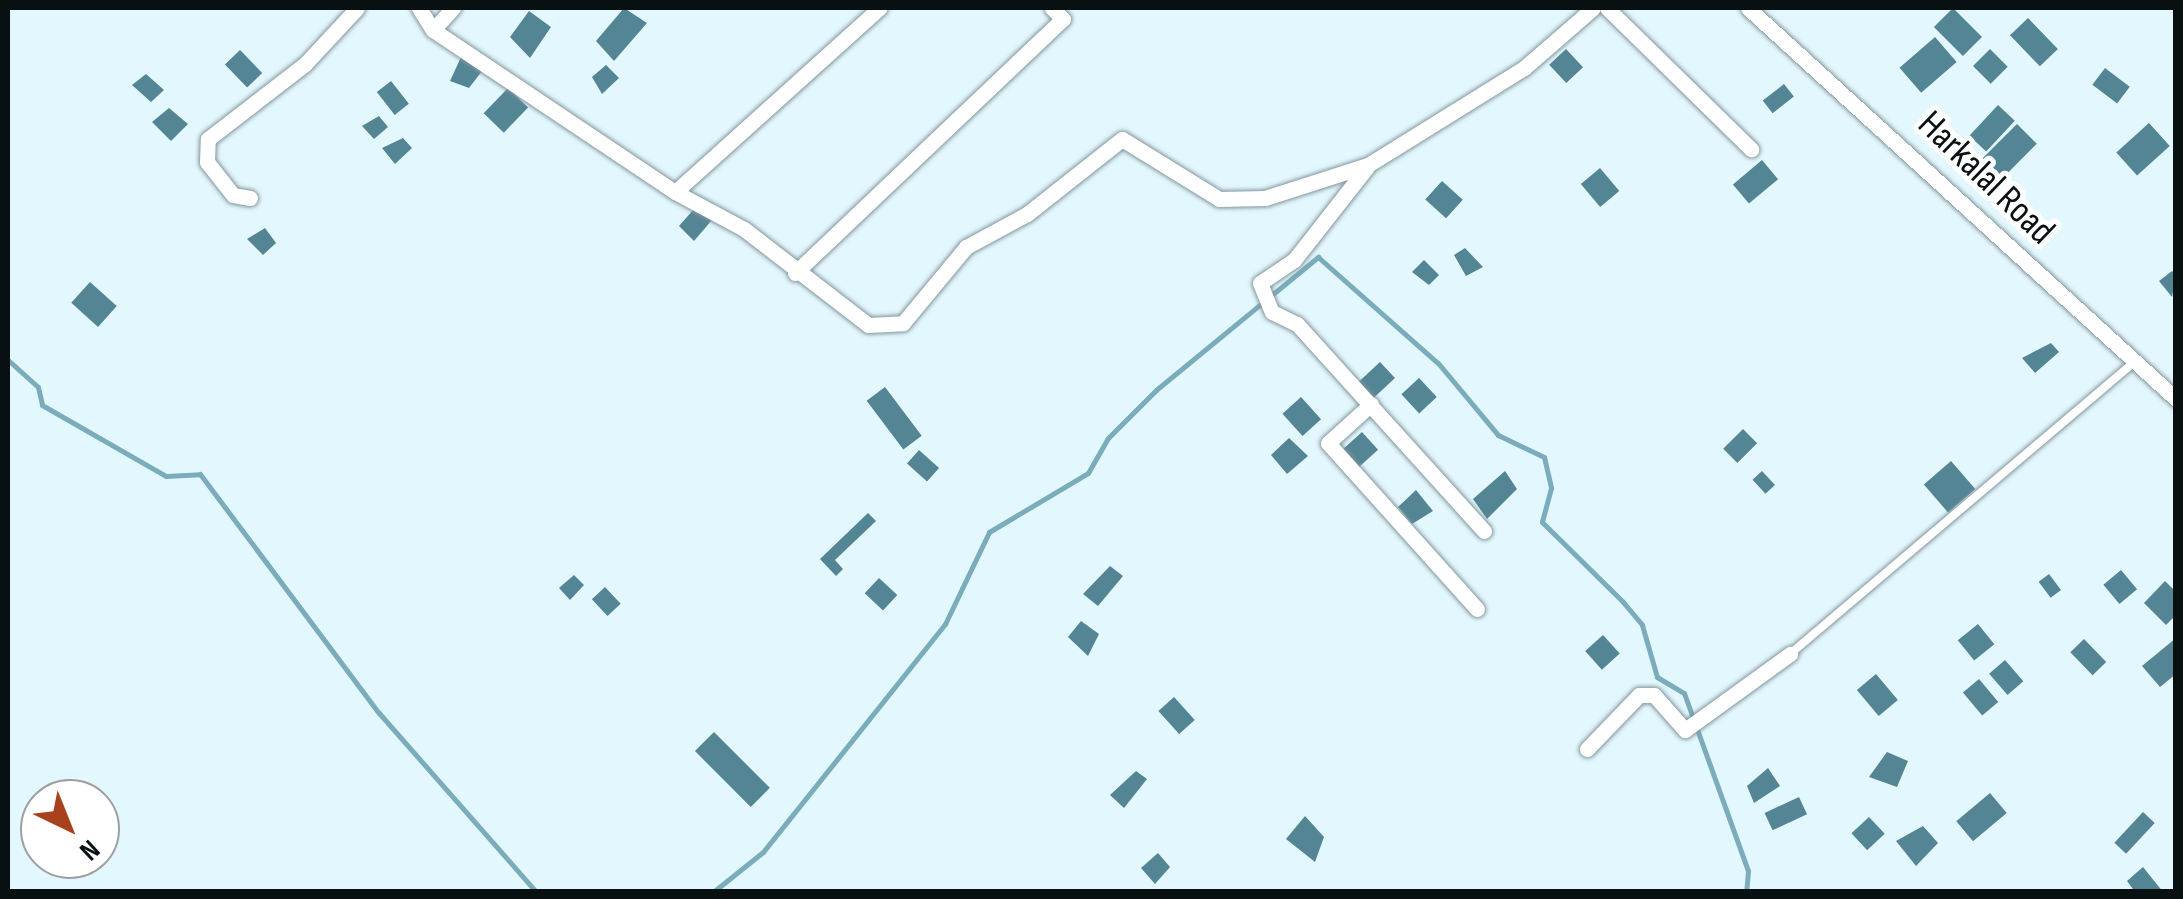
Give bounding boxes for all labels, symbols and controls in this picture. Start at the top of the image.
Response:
street label: Harkalal Road [1908,102,2064,254]
north arrow [20,779,120,879]
text: N [73,833,106,867]

